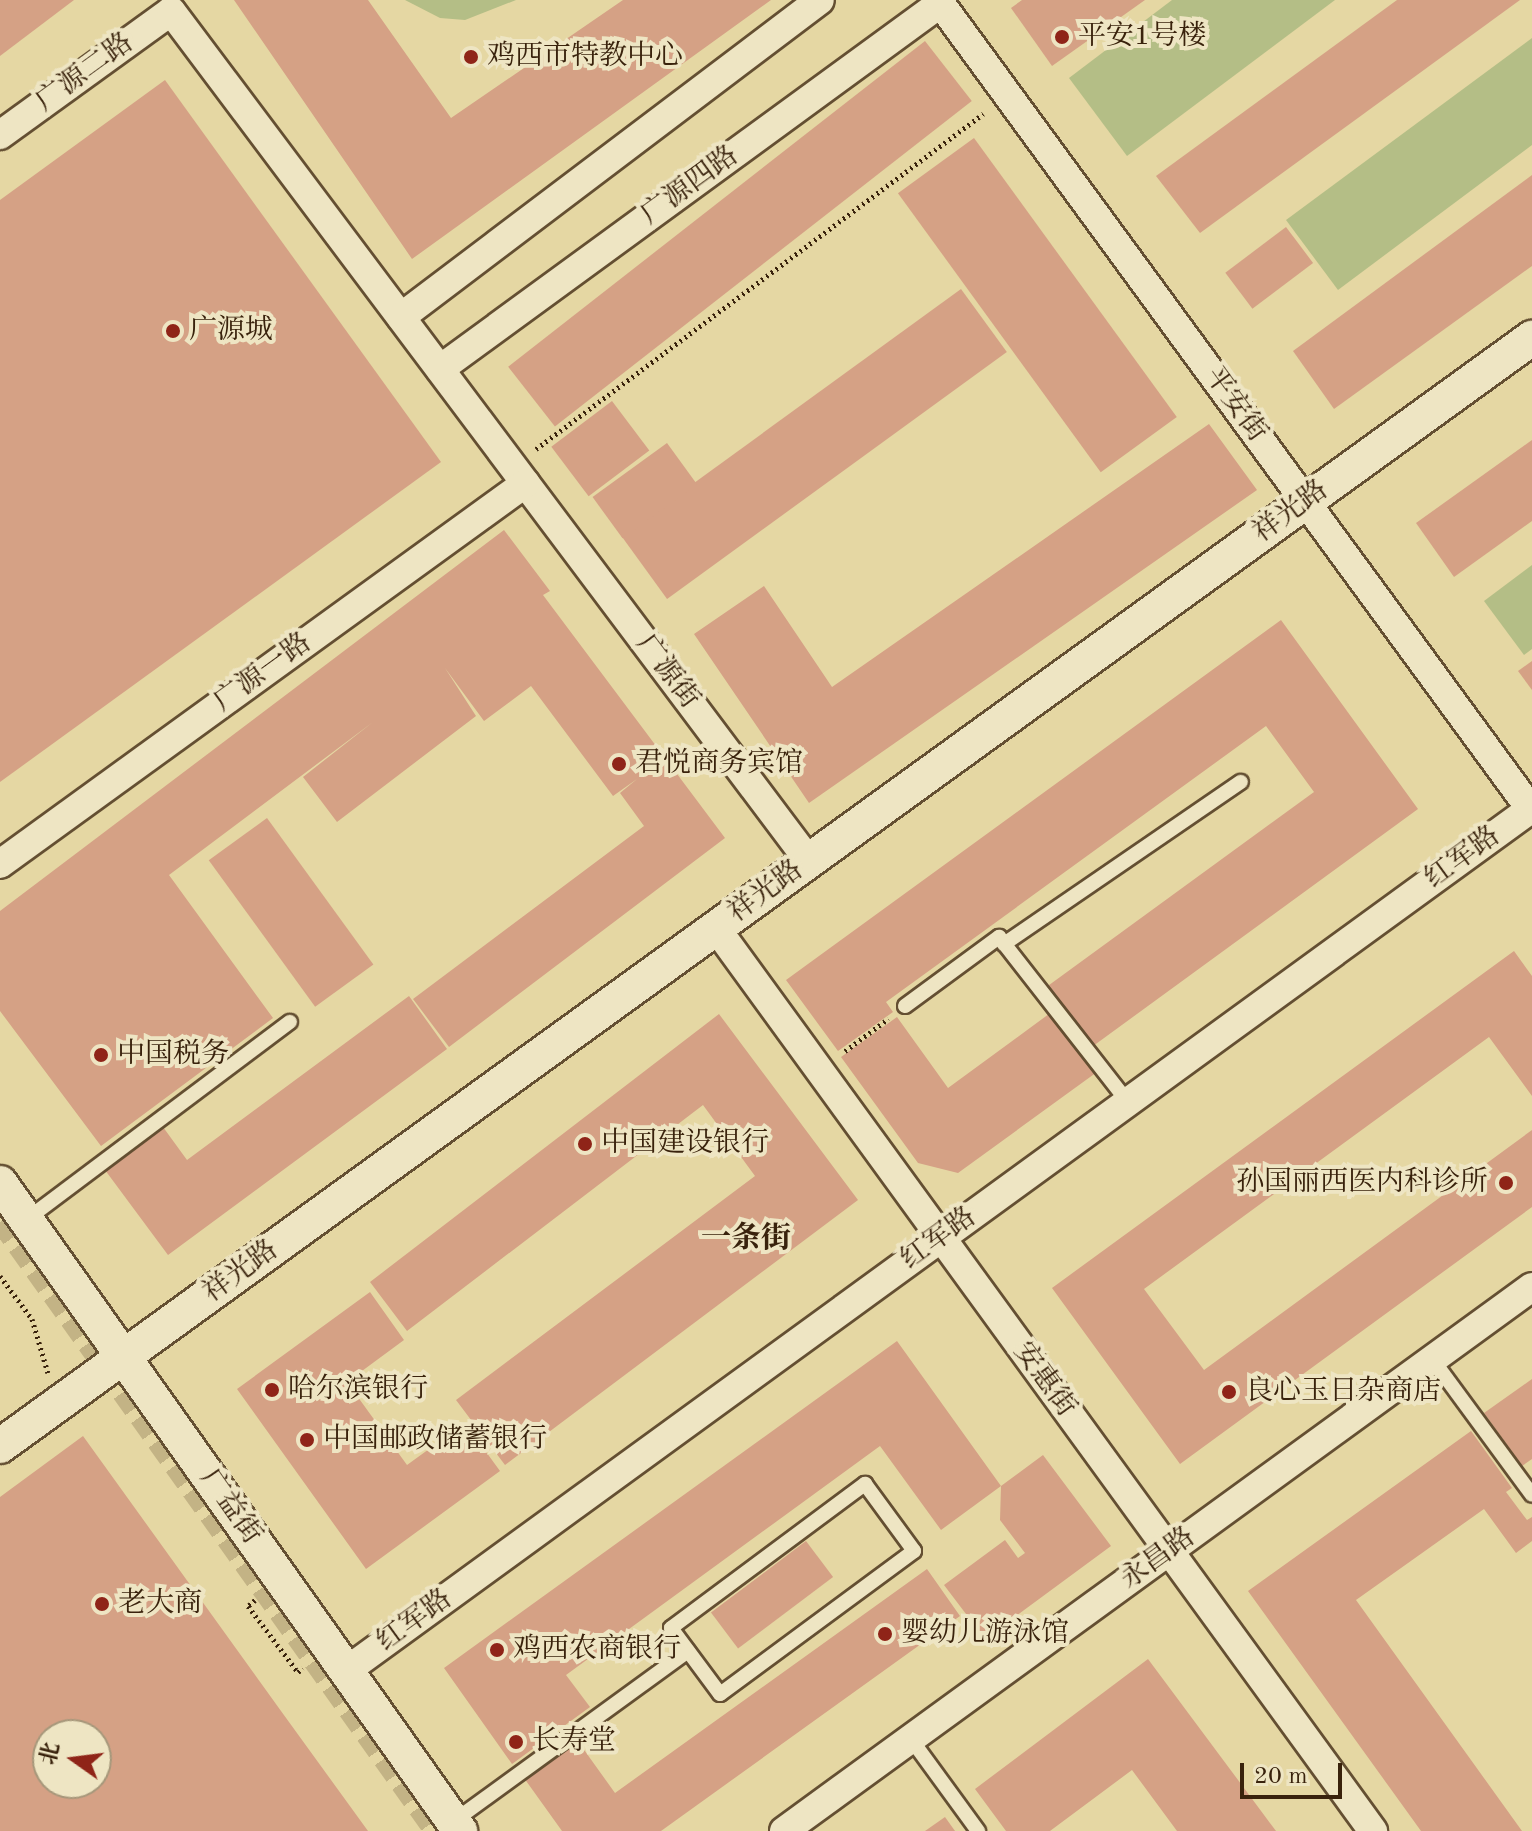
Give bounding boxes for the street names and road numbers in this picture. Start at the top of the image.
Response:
street label: 广源二路 [30,26,140,120]
street label: 广源四路 [635,139,745,233]
street label: 平安街 [1197,361,1273,449]
street label: 祥光路 [1247,474,1335,550]
street label: 广源一路 [208,626,318,720]
street label: 广源街 [628,628,706,716]
street label: 红军路 [1419,820,1507,896]
street label: 祥光路 [722,854,810,930]
street label: 红军路 [895,1201,983,1277]
street label: 祥光路 [197,1234,285,1310]
street label: 安惠街 [1006,1336,1082,1424]
street label: 广益街 [192,1463,268,1551]
street label: 永昌路 [1114,1521,1202,1597]
street label: 红军路 [371,1583,459,1659]

